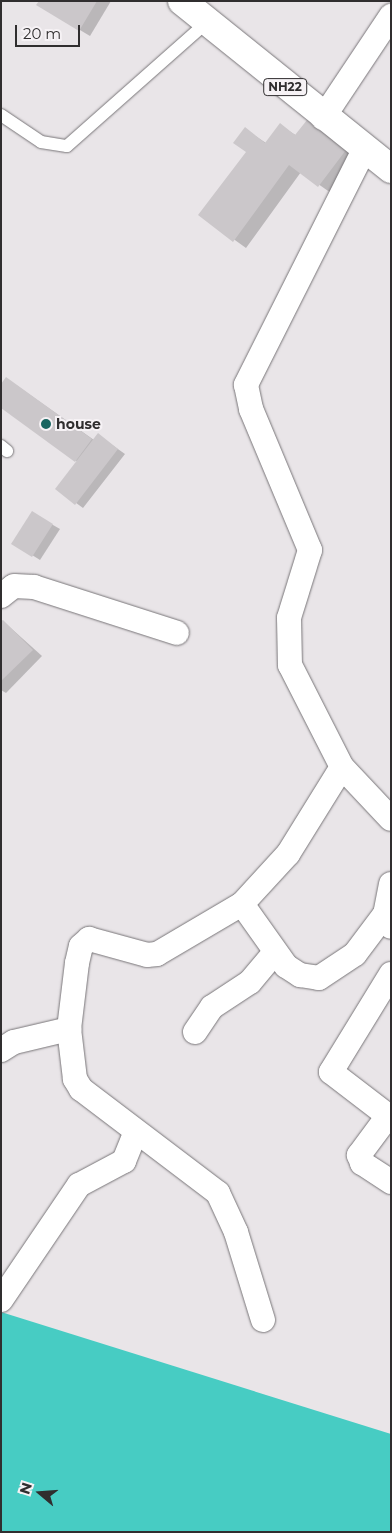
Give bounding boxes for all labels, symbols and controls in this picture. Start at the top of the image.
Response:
scale bar [18,15,82,47]
text: 20 m [23,24,61,43]
road number: NH22 [262,77,308,96]
place label: house [56,416,101,432]
marker: house [40,418,52,430]
north arrow [15,1468,65,1518]
text: N [15,1480,36,1497]

